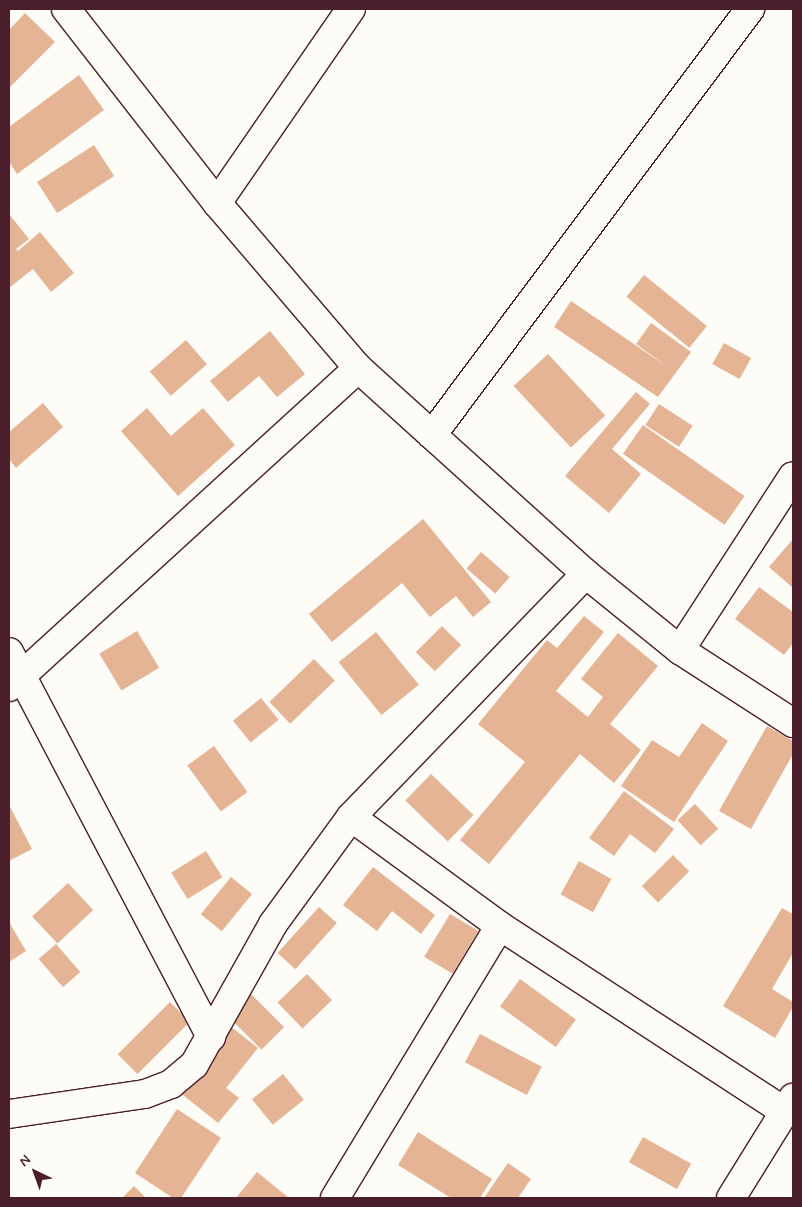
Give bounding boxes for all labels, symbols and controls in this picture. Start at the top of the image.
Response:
north arrow [10,1147,60,1197]
text: N [15,1151,34,1171]

